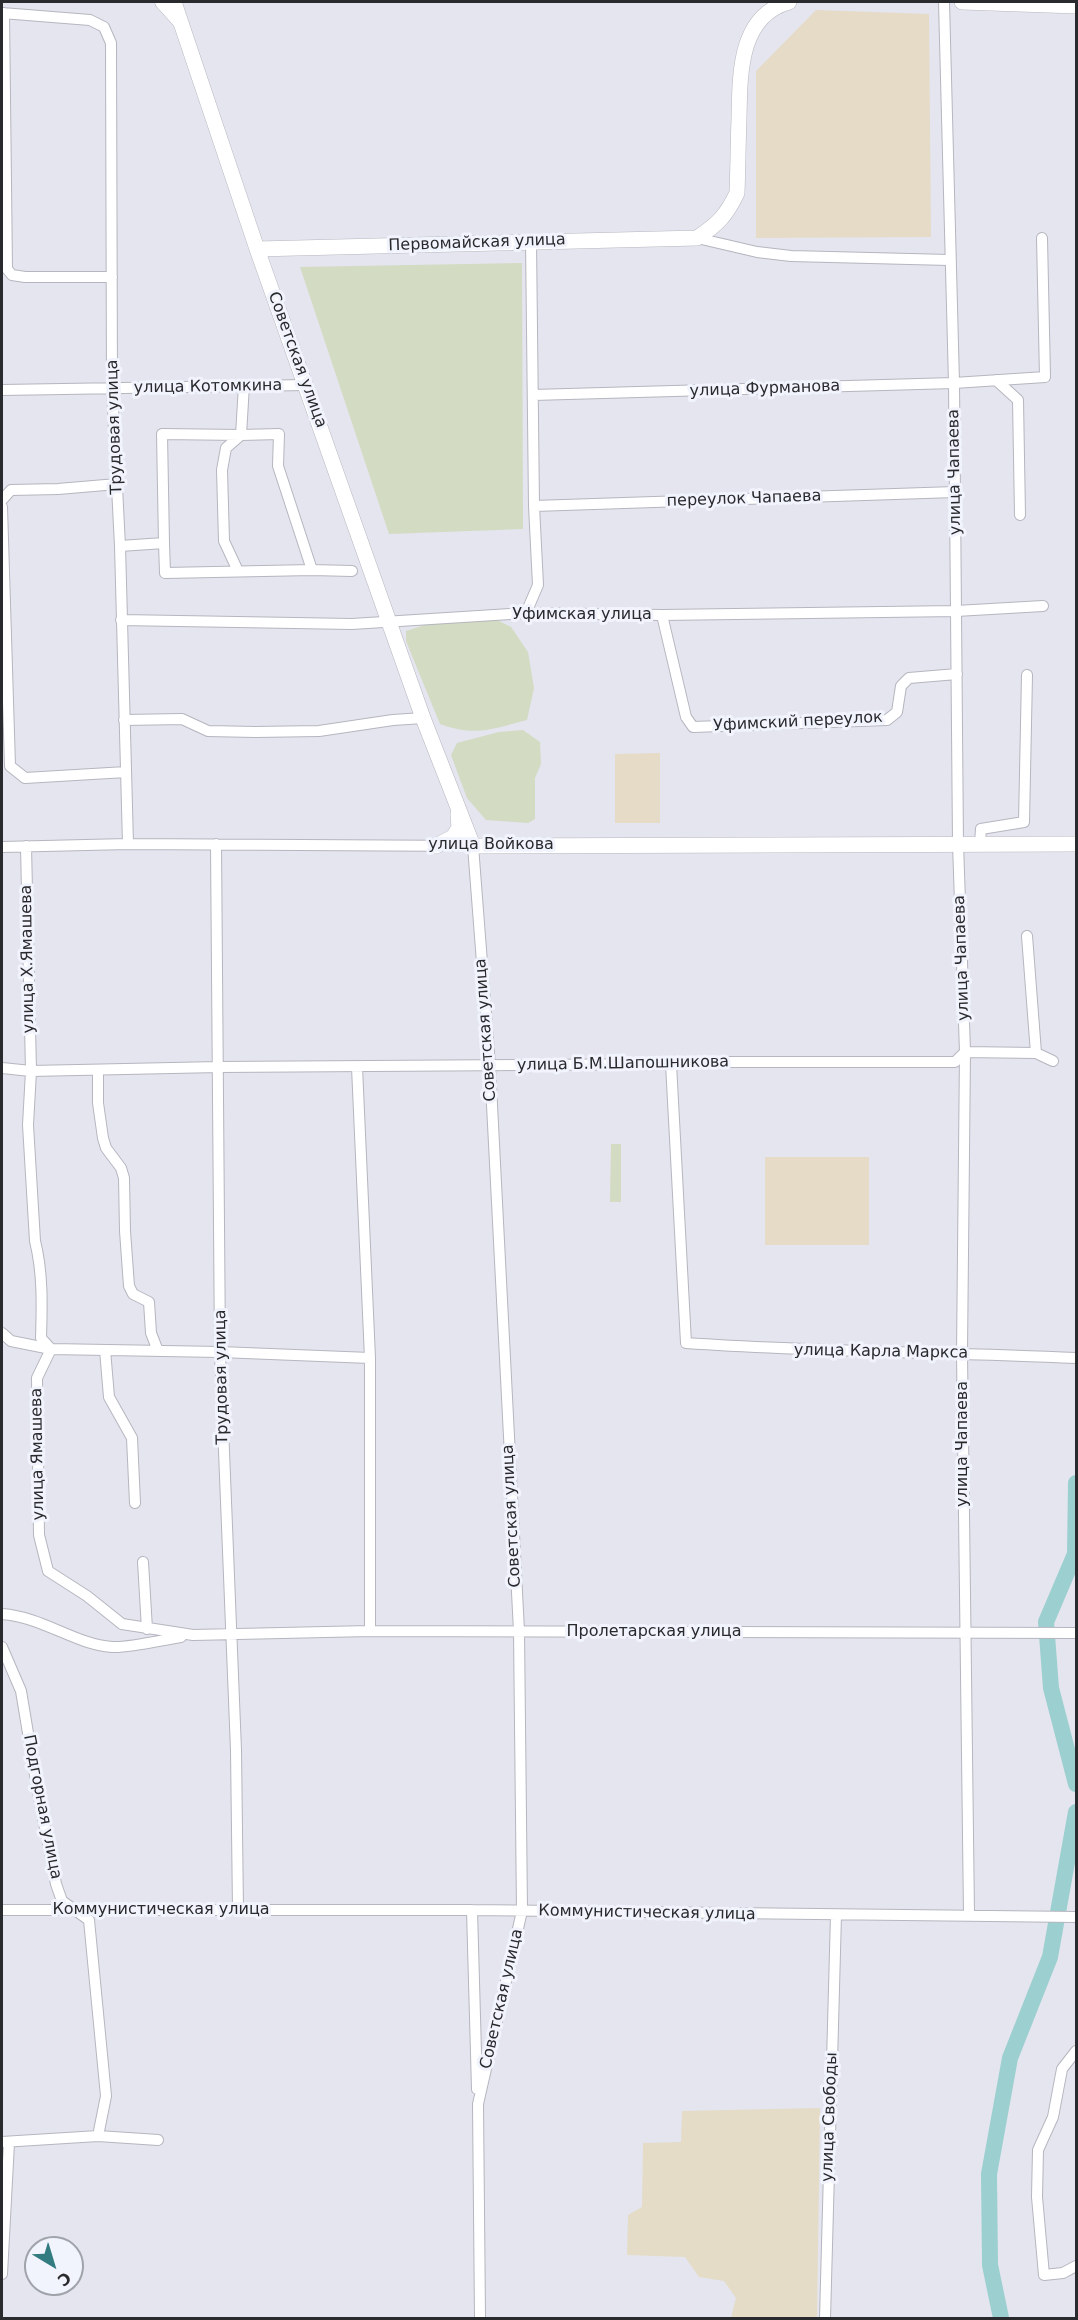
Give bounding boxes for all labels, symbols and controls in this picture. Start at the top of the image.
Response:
street label: Первомайская улица [388,230,566,256]
street label: Советская улица [263,289,331,431]
street label: Трудовая улица [103,359,127,495]
street label: улица Котомкина [134,376,282,398]
street label: улица Фурманова [689,377,841,401]
street label: улица Чапаева [944,409,966,535]
street label: переулок Чапаева [666,487,822,511]
street label: Уфимская улица [512,605,652,625]
street label: Уфимский переулок [713,708,883,736]
street label: улица Войкова [428,835,554,855]
street label: улица Х.Ямашева [17,885,39,1033]
street label: улица Чапаева [950,895,974,1021]
street label: Советская улица [471,958,501,1102]
street label: улица Б.М.Шапошникова [517,1053,729,1075]
street label: Трудовая улица [211,1309,233,1445]
street label: улица Карла Маркса [794,1341,968,1363]
street label: улица Чапаева [953,1381,973,1507]
street label: улица Ямашева [27,1388,49,1520]
street label: Советская улица [499,1444,525,1588]
street label: Пролетарская улица [566,1622,742,1642]
street label: Подгорная улица [19,1733,65,1881]
street label: Коммунистическая улица [52,1900,270,1920]
street label: Коммунистическая улица [538,1902,756,1924]
street label: Советская улица [477,1927,527,2071]
street label: улица Свободы [818,2052,842,2182]
north arrow [24,2236,84,2296]
text: С [54,2268,75,2290]

